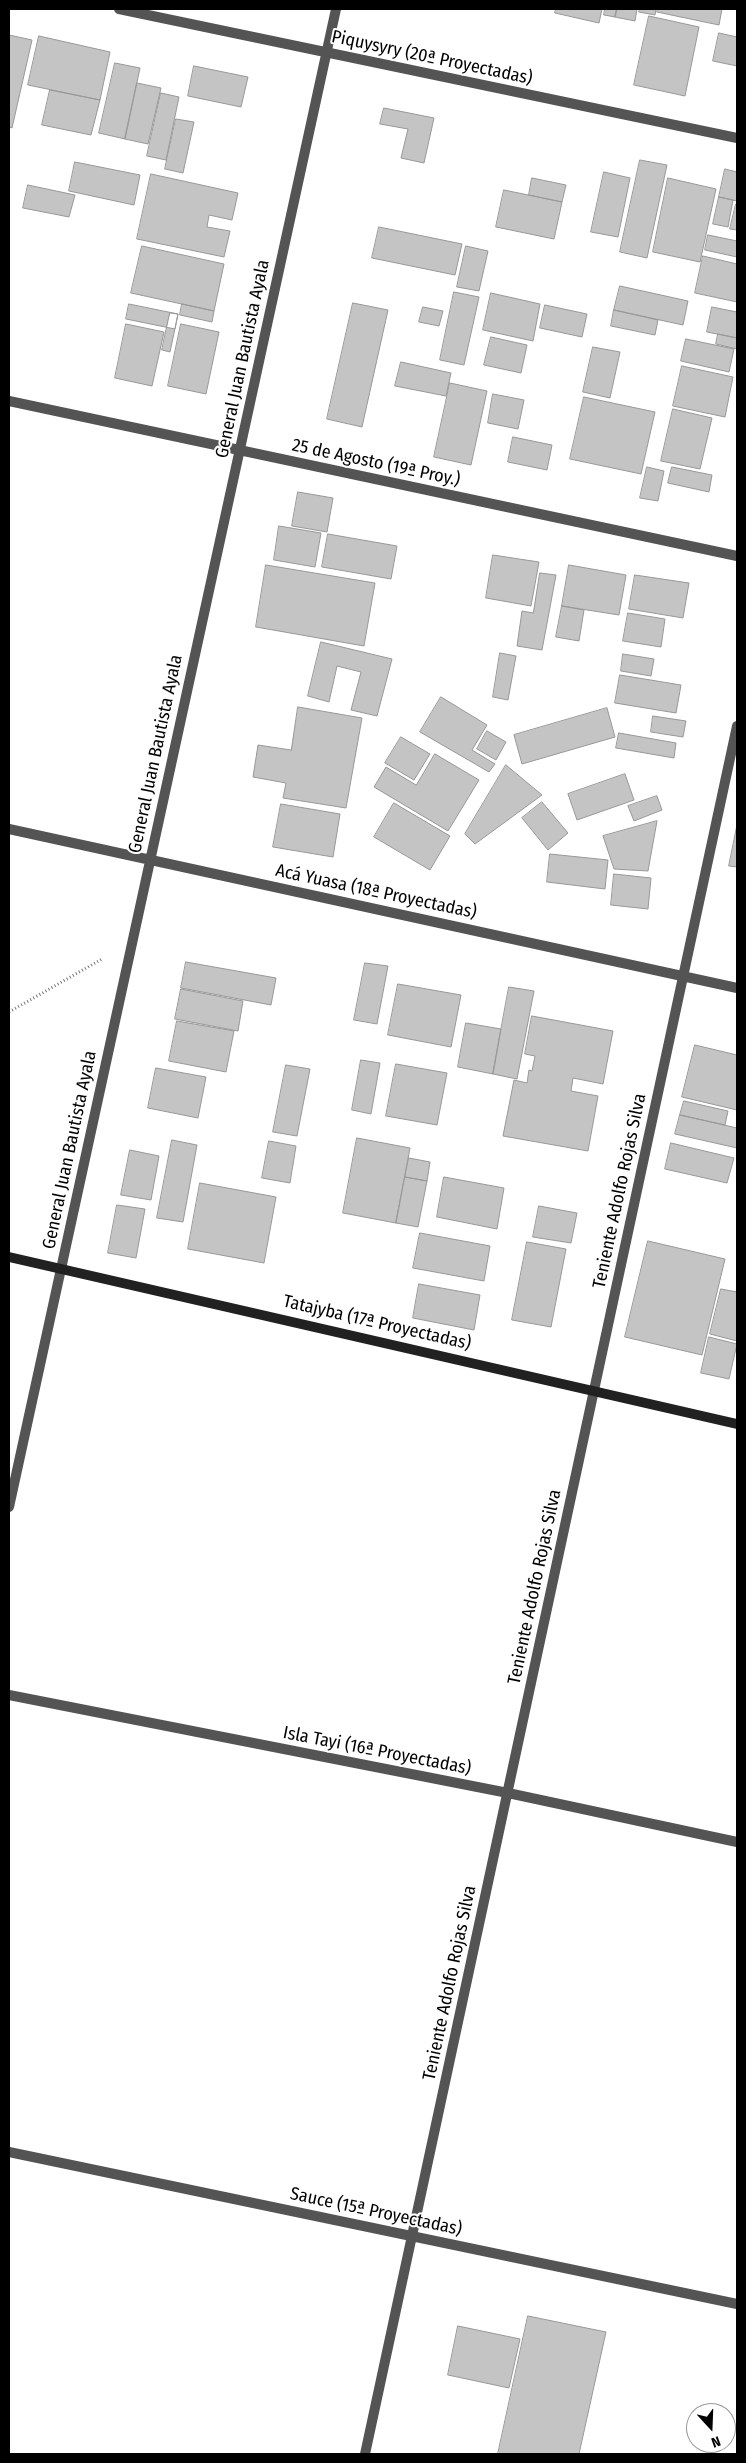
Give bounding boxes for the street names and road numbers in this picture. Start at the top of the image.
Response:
street label: Piquysyry (20ª Proyectadas) [330,26,534,90]
street label: General Juan Bautista Ayala [211,258,275,460]
street label: 25 de Agosto (19ª Proy.) [290,435,462,491]
street label: General Juan Bautista Ayala [124,653,188,855]
street label: Acá Yuasa (18ª Proyectadas) [274,860,478,924]
street label: General Juan Bautista Ayala [38,1049,102,1251]
street label: Teniente Adolfo Rojas Silva [589,1092,651,1290]
street label: Tatajyba (17ª Proyectadas) [281,1291,473,1355]
street label: Teniente Adolfo Rojas Silva [504,1488,566,1686]
street label: Isla Tayi (16ª Proyectadas) [281,1722,473,1780]
street label: Teniente Adolfo Rojas Silva [419,1884,481,2082]
street label: Sauce (15ª Proyectadas) [288,2183,464,2241]

